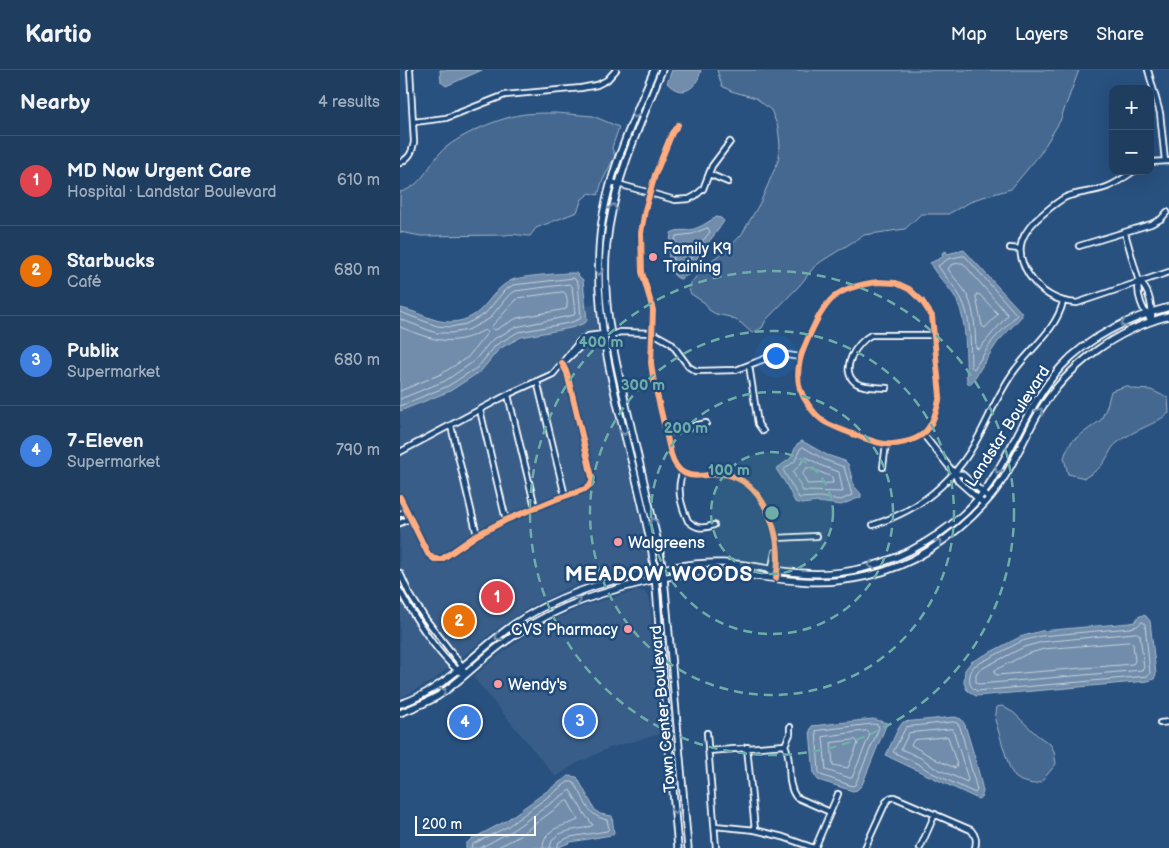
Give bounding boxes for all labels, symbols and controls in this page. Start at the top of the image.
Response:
text: Kartio [25,20,92,49]
text: Map [951,24,987,45]
text: Layers [1015,24,1068,45]
text: Share [1096,24,1144,45]
map controls [1109,85,1154,175]
button: + [1109,85,1154,130]
text: Nearby [20,90,90,115]
text: 4 results [318,93,380,112]
one-way arrow [631,110,642,119]
button: − [1109,130,1154,175]
text: MD Now Urgent Care [67,160,251,183]
text: 1 [33,171,39,190]
text: 610 m [337,171,380,190]
text: Hospital · Landstar Boulevard [67,183,277,202]
one-way arrow [607,202,618,211]
place label: Family K9 Training [663,240,732,277]
text: Starbucks [67,250,155,273]
marker: Family K9 Training [647,251,659,263]
text: 2 [31,261,41,280]
text: 680 m [334,261,380,280]
one-way arrow [594,268,604,276]
text: Café [67,273,101,292]
one-way arrow [1120,318,1129,328]
text: 400 m [579,333,623,352]
text: Publix [67,340,119,363]
your location [763,343,789,369]
text: 3 [31,351,41,370]
text: 680 m [334,351,380,370]
text: Supermarket [67,363,160,382]
street label: Landstar Boulevard [962,363,1054,491]
text: 300 m [621,376,665,395]
one-way arrow [1034,408,1044,417]
text: 200 m [664,419,708,438]
one-way arrow [619,428,629,437]
text: 7-Eleven [67,430,144,453]
text: 4 [31,441,41,460]
text: 790 m [336,441,380,460]
text: Supermarket [67,453,160,472]
text: 100 m [708,461,750,480]
one-way arrow [994,465,1004,474]
centre of rings [763,504,781,522]
one-way arrow [648,516,659,525]
place label: Walgreens [628,534,705,553]
marker: Walgreens [612,536,624,548]
one-way arrow [933,540,943,549]
one-way arrow [868,560,876,570]
district label: MEADOW WOODS [565,562,753,587]
pin: 1 [481,578,513,616]
one-way arrow [573,597,581,607]
pin: 2 [443,602,475,640]
place label: CVS Pharmacy [511,621,619,640]
marker: CVS Pharmacy [622,623,634,635]
street label: Town Center Boulevard [647,624,680,793]
one-way arrow [494,631,504,640]
place label: Wendy's [508,676,567,695]
marker: Wendy's [492,678,504,690]
one-way arrow [437,688,447,697]
pin: 3 [564,702,596,740]
pin: 4 [449,703,481,741]
one-way arrow [669,808,680,816]
scale bar [415,813,536,836]
text: 200 m [422,816,462,833]

